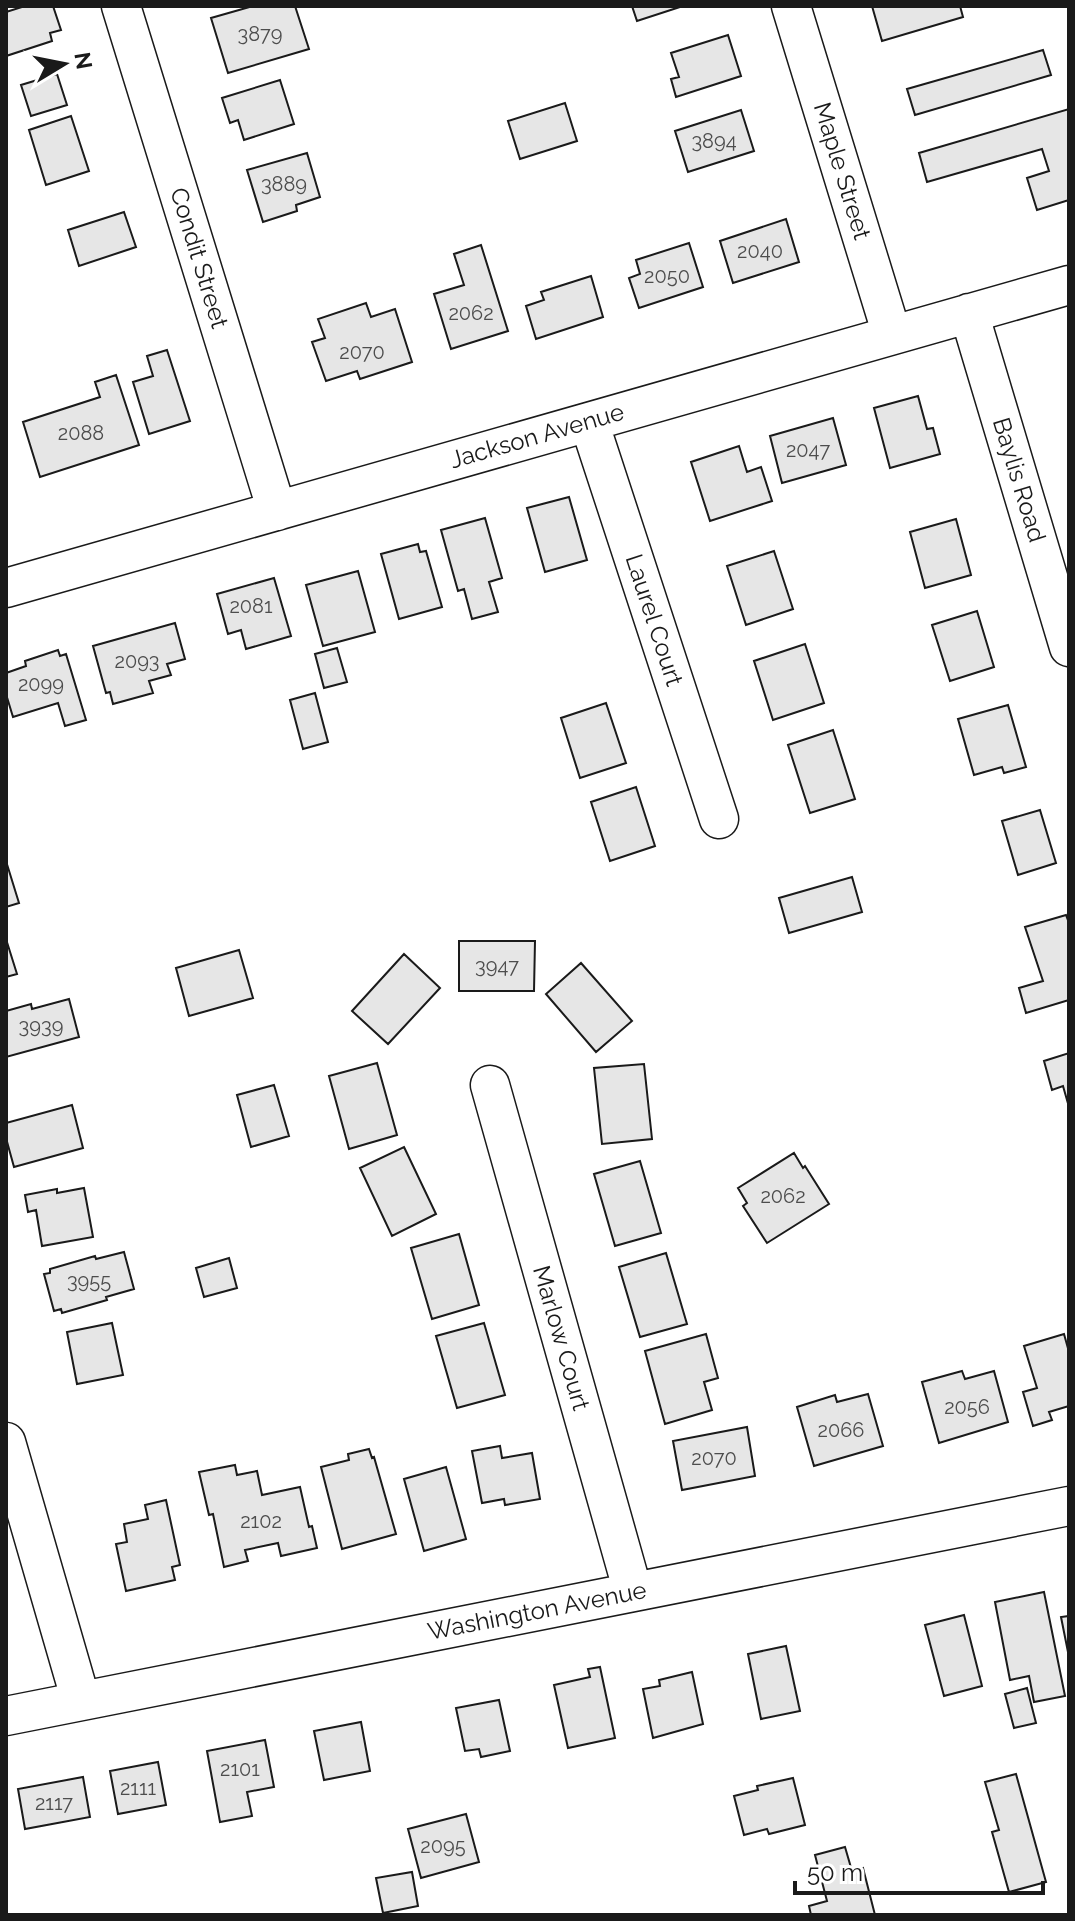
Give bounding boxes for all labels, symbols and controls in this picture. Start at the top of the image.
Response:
house number: 3879 [238,22,282,46]
north arrow [24,24,104,104]
text: N [69,50,98,71]
street label: Maple Street [808,99,877,243]
house number: 3894 [691,129,737,153]
house number: 3889 [261,172,307,196]
street label: Condit Street [164,184,235,332]
house number: 2040 [737,239,783,263]
house number: 2050 [644,264,690,288]
house number: 2062 [448,301,494,325]
house number: 2070 [339,340,385,364]
street label: Jackson Avenue [446,397,627,474]
street label: Baylis Road [987,414,1052,546]
house number: 2088 [58,421,104,445]
house number: 2047 [786,438,830,462]
street label: Laurel Court [620,550,689,689]
house number: 2081 [229,594,273,618]
house number: 2093 [114,649,160,673]
house number: 2099 [18,672,64,696]
house number: 3947 [475,954,519,978]
house number: 3939 [19,1014,63,1038]
house number: 2062 [760,1184,806,1208]
street label: Marlow Court [527,1262,596,1414]
house number: 3955 [67,1269,111,1293]
house number: 2056 [944,1395,990,1419]
house number: 2066 [818,1418,864,1442]
house number: 2070 [691,1446,737,1470]
house number: 2102 [240,1509,282,1533]
street label: Washington Avenue [425,1575,649,1646]
house number: 2101 [220,1757,260,1781]
house number: 2111 [120,1776,156,1800]
house number: 2117 [35,1791,73,1815]
house number: 2095 [420,1834,466,1858]
scale bar [795,1845,1043,1895]
text: 50 m [807,1858,863,1887]

